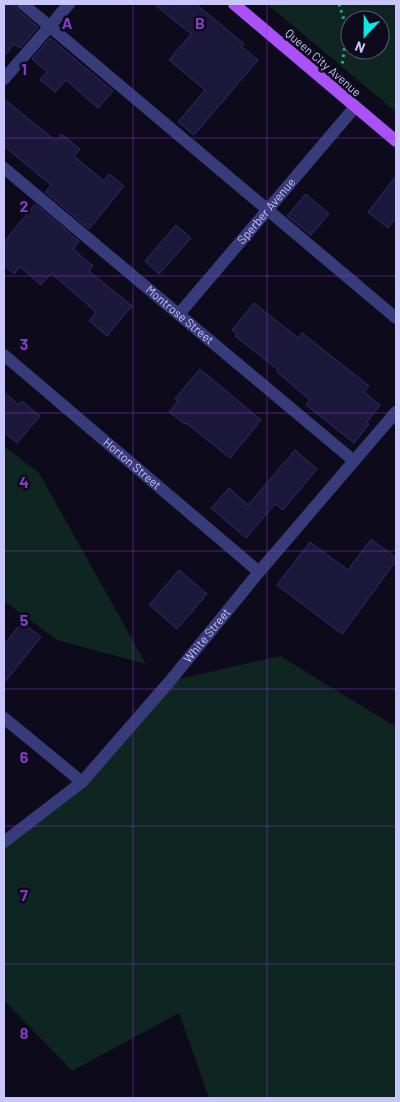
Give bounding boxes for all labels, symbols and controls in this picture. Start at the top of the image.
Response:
north arrow [340,10,390,60]
text: A [62,13,73,32]
text: B [195,13,205,32]
street label: Queen City Avenue [283,26,364,99]
text: N [352,38,367,57]
text: 1 [21,59,27,78]
street label: Sperber Avenue [234,175,298,246]
text: 2 [20,196,29,215]
street label: Montrose Street [143,282,217,347]
text: 3 [20,334,28,353]
street label: Horton Street [101,435,164,492]
text: 4 [19,472,29,491]
street label: White Street [180,605,233,665]
text: 5 [20,610,29,629]
text: 6 [20,747,29,766]
text: 7 [20,885,28,904]
text: 8 [20,1023,29,1042]

